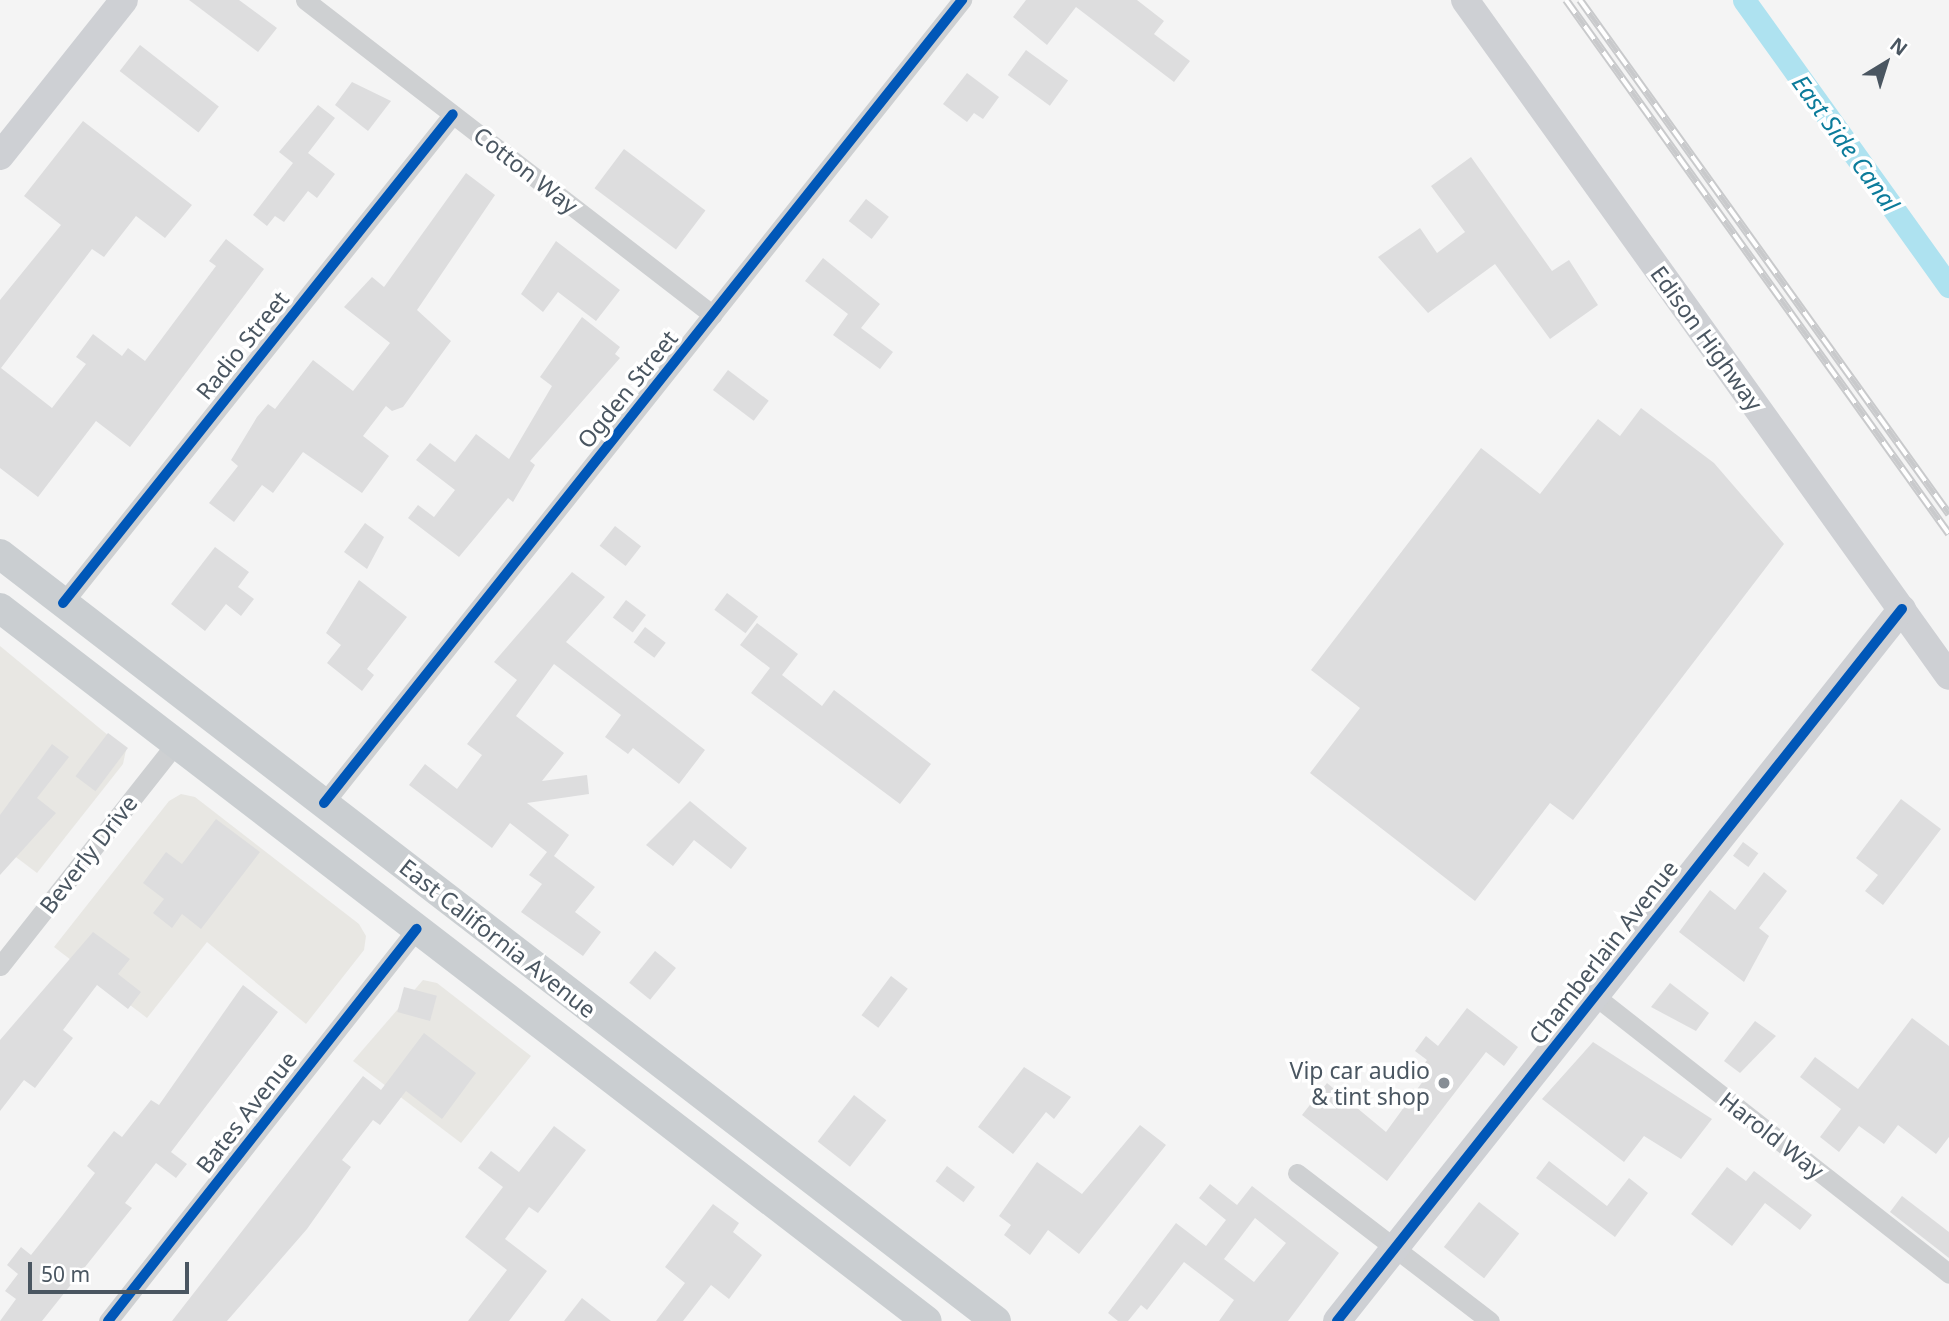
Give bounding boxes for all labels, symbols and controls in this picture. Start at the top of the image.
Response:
north arrow [1851,28,1921,98]
text: N [1885,31,1913,61]
water label: East Side Canal [1787,69,1905,217]
street label: Cotton Way [468,121,584,219]
street label: Edison Highway [1645,260,1769,416]
street label: Radio Street [190,285,294,405]
street label: Ogden Street [571,325,683,453]
street label: Beverly Drive [33,790,143,918]
street label: East California Avenue [394,853,602,1023]
street label: Chamberlain Avenue [1523,855,1683,1049]
street label: Bates Avenue [190,1046,302,1178]
place label: Vip car audio & tint shop [1290,1056,1430,1110]
marker: Vip car audio & tint shop [1436,1075,1452,1091]
street label: Harold Way [1714,1086,1830,1184]
scale bar [32,1248,192,1292]
text: 50 m [41,1260,90,1288]

